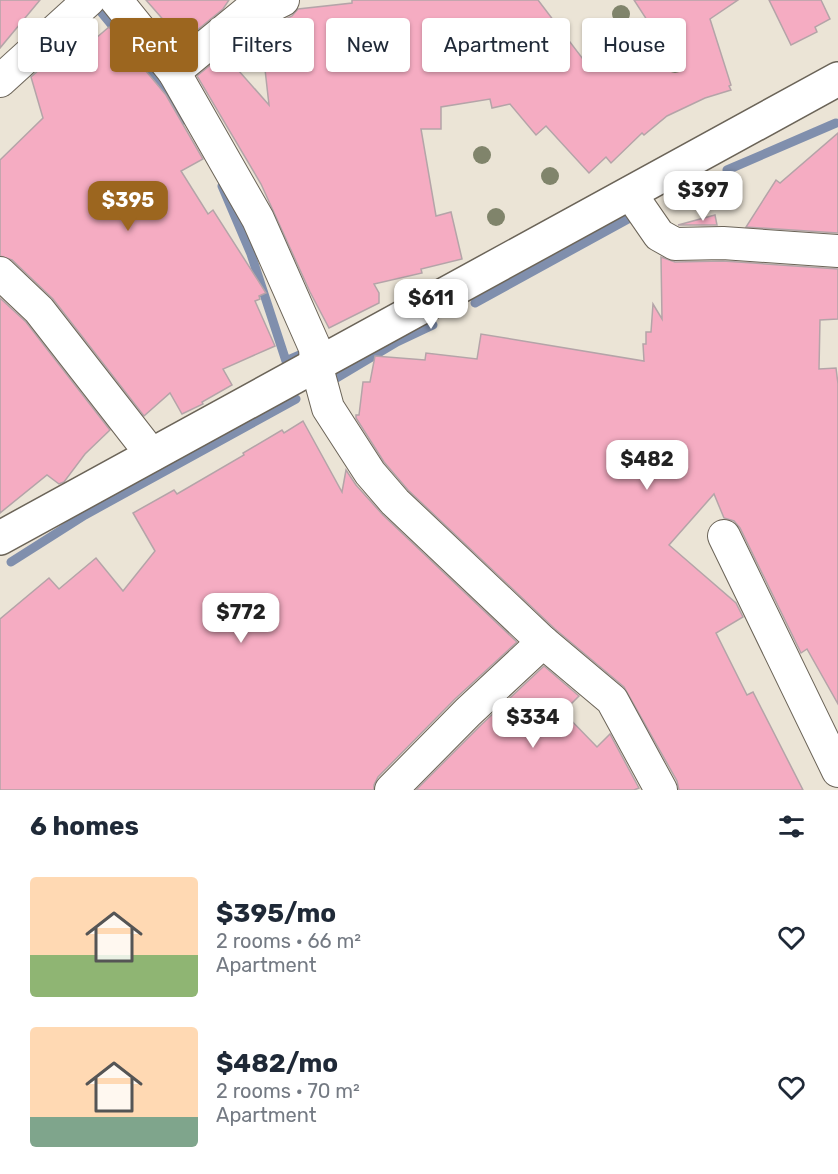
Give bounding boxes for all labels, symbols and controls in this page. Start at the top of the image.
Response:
chip: Buy [18,18,98,72]
chip: Rent [110,18,198,72]
chip: Filters [210,18,314,72]
chip: New [326,18,410,72]
chip: Apartment [422,18,570,72]
chip: House [582,18,686,72]
pin: $397 [667,171,739,222]
text: $397 [678,178,728,202]
pin: $395 [92,181,164,232]
text: $395 [102,188,154,212]
pin: $611 [395,279,467,330]
text: $611 [408,286,454,310]
pin: $482 [611,440,683,491]
text: $482 [620,447,674,471]
pin: $772 [205,593,277,644]
text: $772 [216,600,266,624]
pin: $334 [497,698,569,749]
text: $334 [506,705,560,729]
icon: filters [775,810,808,843]
text: 6 homes [30,811,139,842]
text: $395/mo [216,898,336,929]
icon: home [78,901,150,973]
icon: heart [775,921,808,954]
text: 2 rooms · 66 m² [216,929,361,953]
text: Apartment [216,953,317,977]
text: $482/mo [216,1048,338,1079]
icon: home [78,1051,150,1123]
icon: heart [775,1071,808,1104]
text: 2 rooms · 70 m² [216,1079,360,1103]
text: Apartment [216,1103,317,1127]

